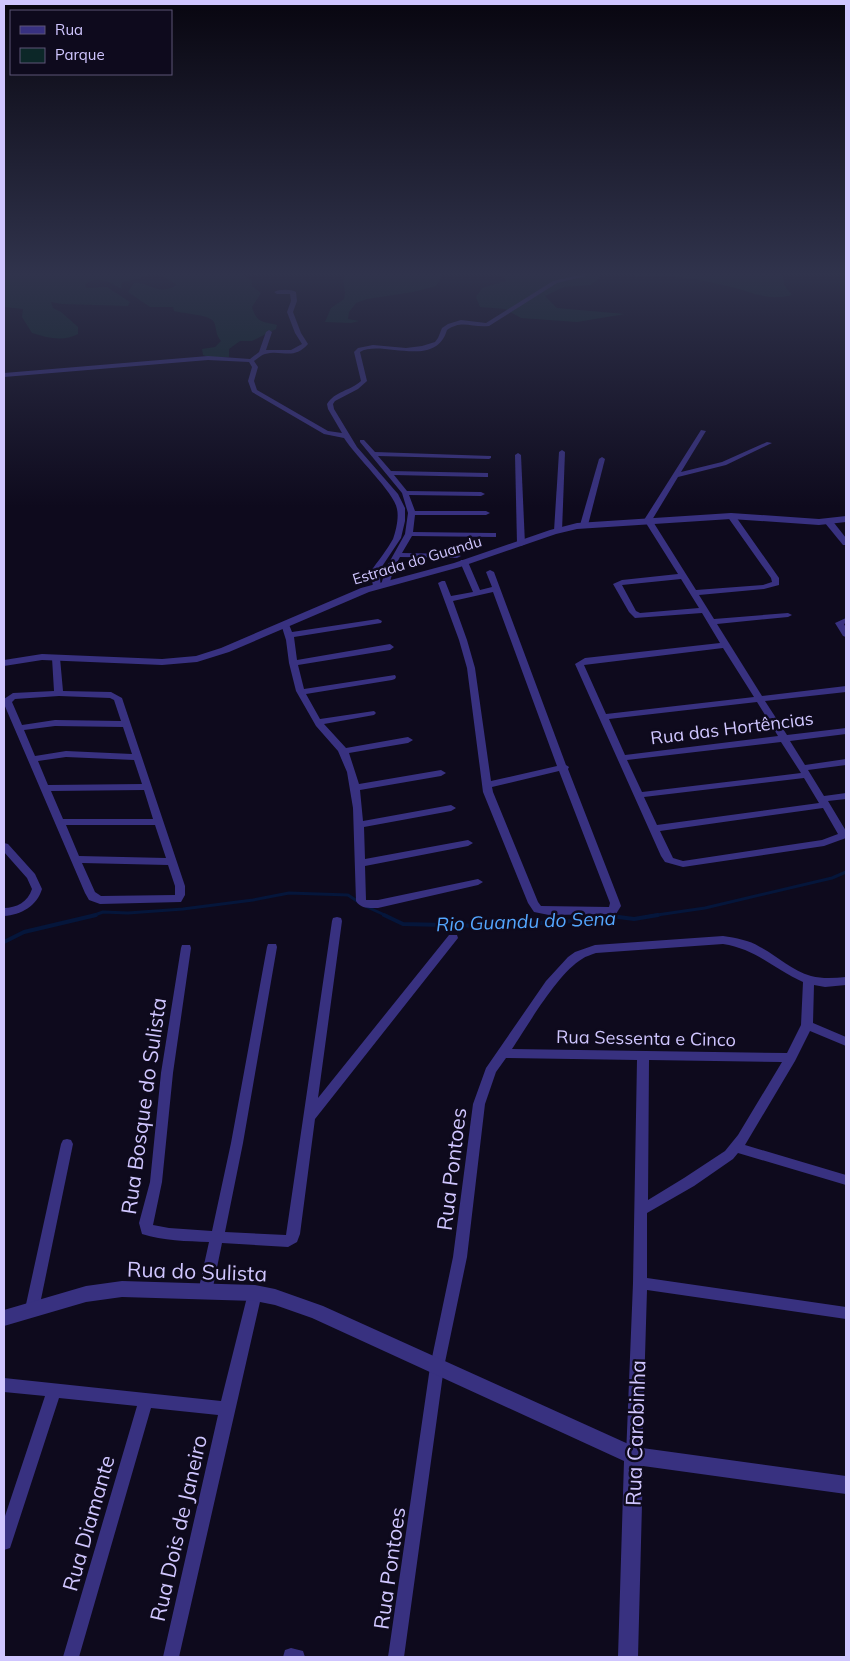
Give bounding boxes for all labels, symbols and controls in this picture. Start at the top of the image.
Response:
legend [10,10,172,75]
text: Rua [55,20,83,39]
text: Parque [55,45,105,64]
street label: Estrada do Guandu [350,531,484,589]
street label: Rua das Hortências [649,707,815,749]
water label: Rio Guandu do Sena [436,906,616,936]
street label: Rua Bosque do Sulista [115,996,171,1216]
street label: Rua Sessenta e Cinco [556,1025,736,1051]
street label: Rua Pontoes [431,1106,471,1232]
street label: Rua do Sulista [126,1256,268,1286]
street label: Rua Carobinha [619,1360,651,1506]
street label: Rua Dois de Janeiro [144,1432,212,1624]
street label: Rua Diamante [56,1452,120,1594]
street label: Rua Pontoes [368,1505,410,1631]

